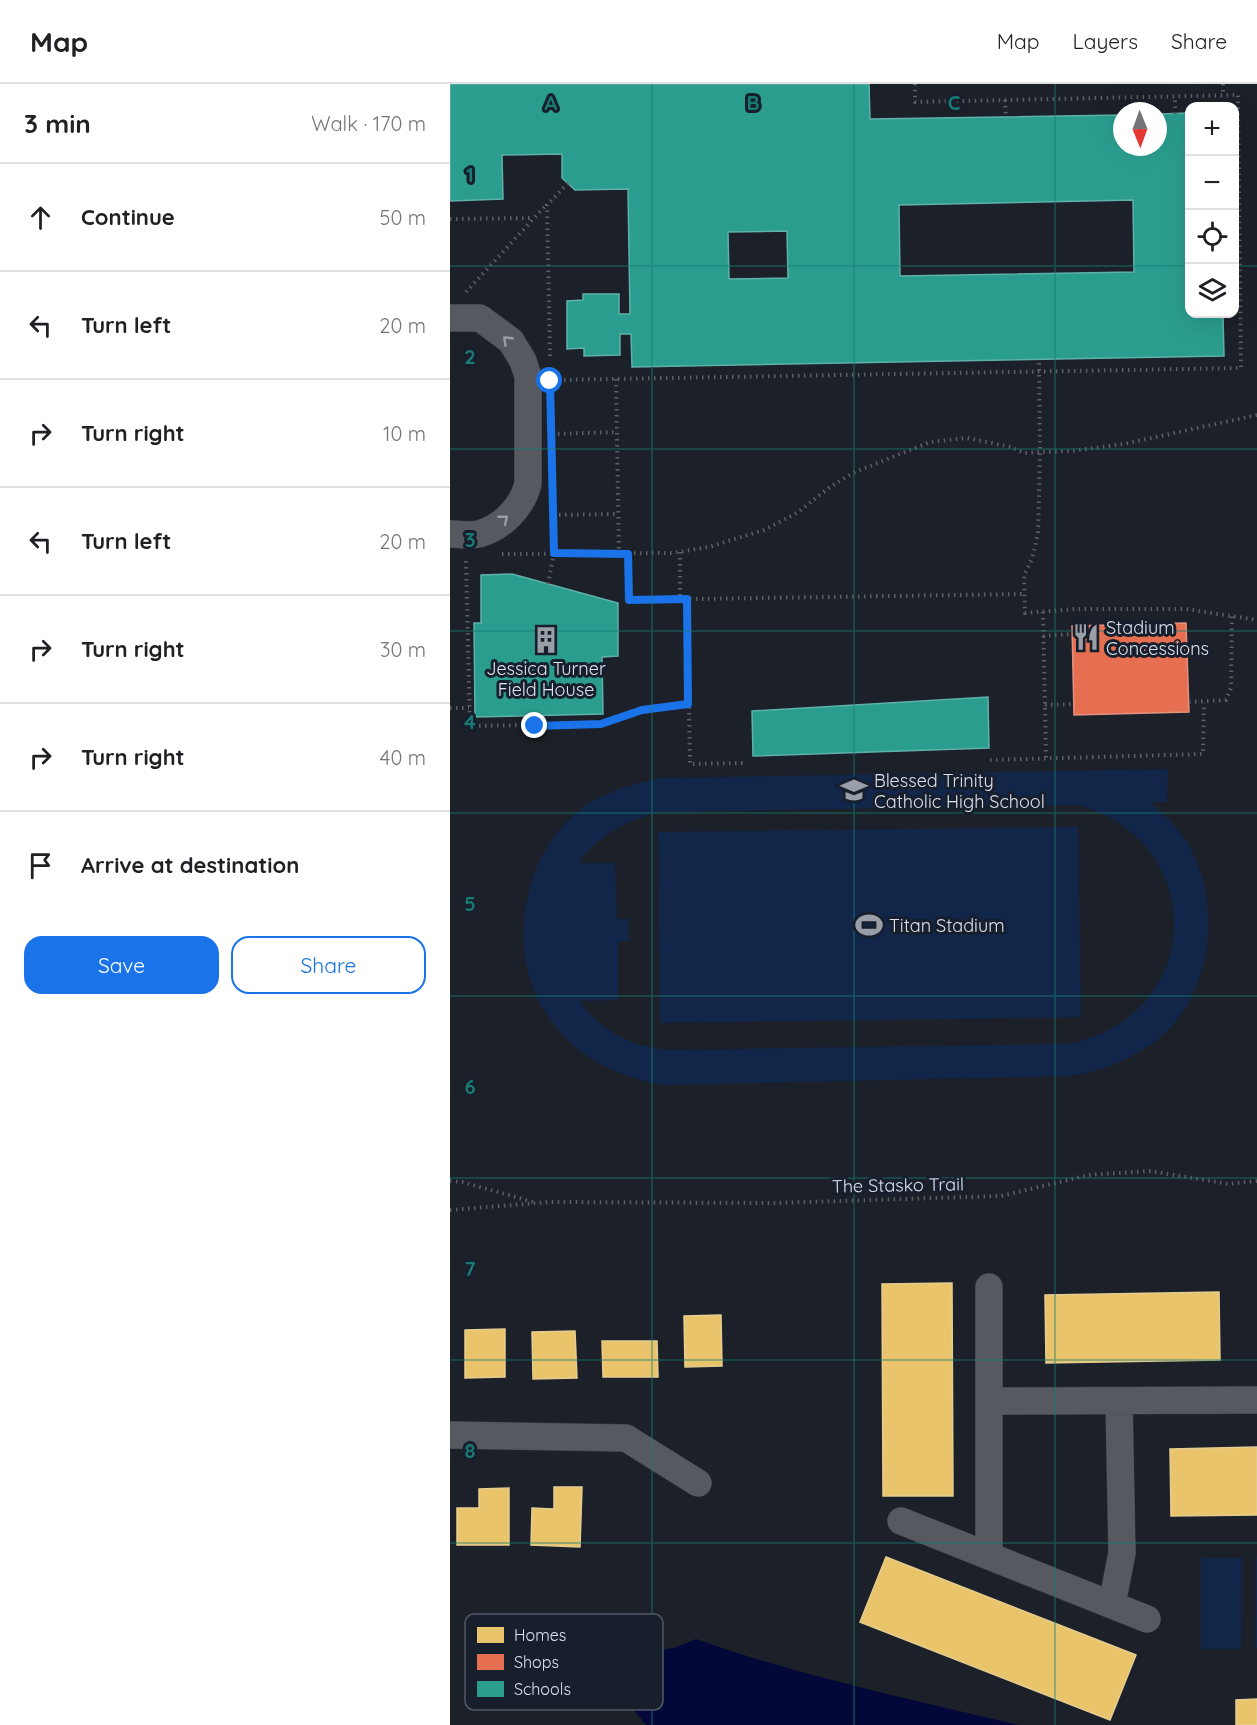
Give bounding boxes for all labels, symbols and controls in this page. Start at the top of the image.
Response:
text: Map [30,24,88,59]
text: Map [997,28,1040,54]
text: Layers [1073,28,1138,54]
text: Share [1171,28,1227,54]
text: A [545,90,558,115]
text: B [746,90,760,115]
text: C [948,90,961,115]
north arrow [1113,102,1167,156]
map controls [1185,102,1239,318]
button: + [1185,102,1239,156]
text: 3 min [24,107,91,140]
text: Walk · 170 m [311,111,426,136]
button: − [1185,156,1239,210]
text: 1 [466,162,474,187]
icon: ahead [24,201,57,234]
text: Continue [81,203,175,231]
text: 50 m [380,205,426,230]
button: locate [1185,210,1239,264]
button: layers [1185,264,1239,318]
icon: left [24,309,57,342]
text: Turn left [81,311,171,339]
text: 20 m [379,313,426,338]
one-way arrow [503,336,514,347]
text: 2 [464,344,476,369]
route start [536,367,562,393]
icon: right [24,417,57,450]
text: Turn right [81,419,185,447]
text: 10 m [383,421,426,446]
one-way arrow [497,515,508,526]
icon: left [24,525,57,558]
text: Turn left [81,527,171,555]
text: 3 [465,527,475,552]
text: 20 m [379,529,426,554]
place label: Stadium Concessions [1106,616,1209,660]
restaurant icon: Stadium Concessions [1071,622,1101,652]
building icon: Jessica Turner Field House [531,625,561,655]
icon: right [24,633,57,666]
text: Turn right [81,635,185,663]
text: 30 m [380,637,426,662]
place label: Jessica Turner Field House [486,657,606,701]
text: 4 [464,709,476,734]
route end [521,712,547,738]
icon: right [24,741,57,774]
text: Turn right [81,743,185,771]
text: 40 m [380,745,426,770]
place label: Blessed Trinity Catholic High School [874,769,1045,813]
school or university icon: Blessed Trinity Catholic High School [839,775,869,805]
icon: arrive [24,849,57,882]
text: Arrive at destination [81,851,299,879]
text: 5 [464,891,476,916]
sports icon: Titan Stadium [854,910,884,940]
place label: Titan Stadium [889,914,1005,937]
button: Save [24,936,219,994]
button: Share [231,936,426,994]
text: 6 [464,1074,476,1099]
street label: The Stasko Trail [832,1172,964,1198]
text: 7 [465,1256,476,1281]
text: 8 [465,1438,476,1463]
legend [465,1614,663,1710]
text: Homes [514,1625,566,1645]
text: Shops [514,1652,559,1672]
text: Schools [514,1679,571,1699]

